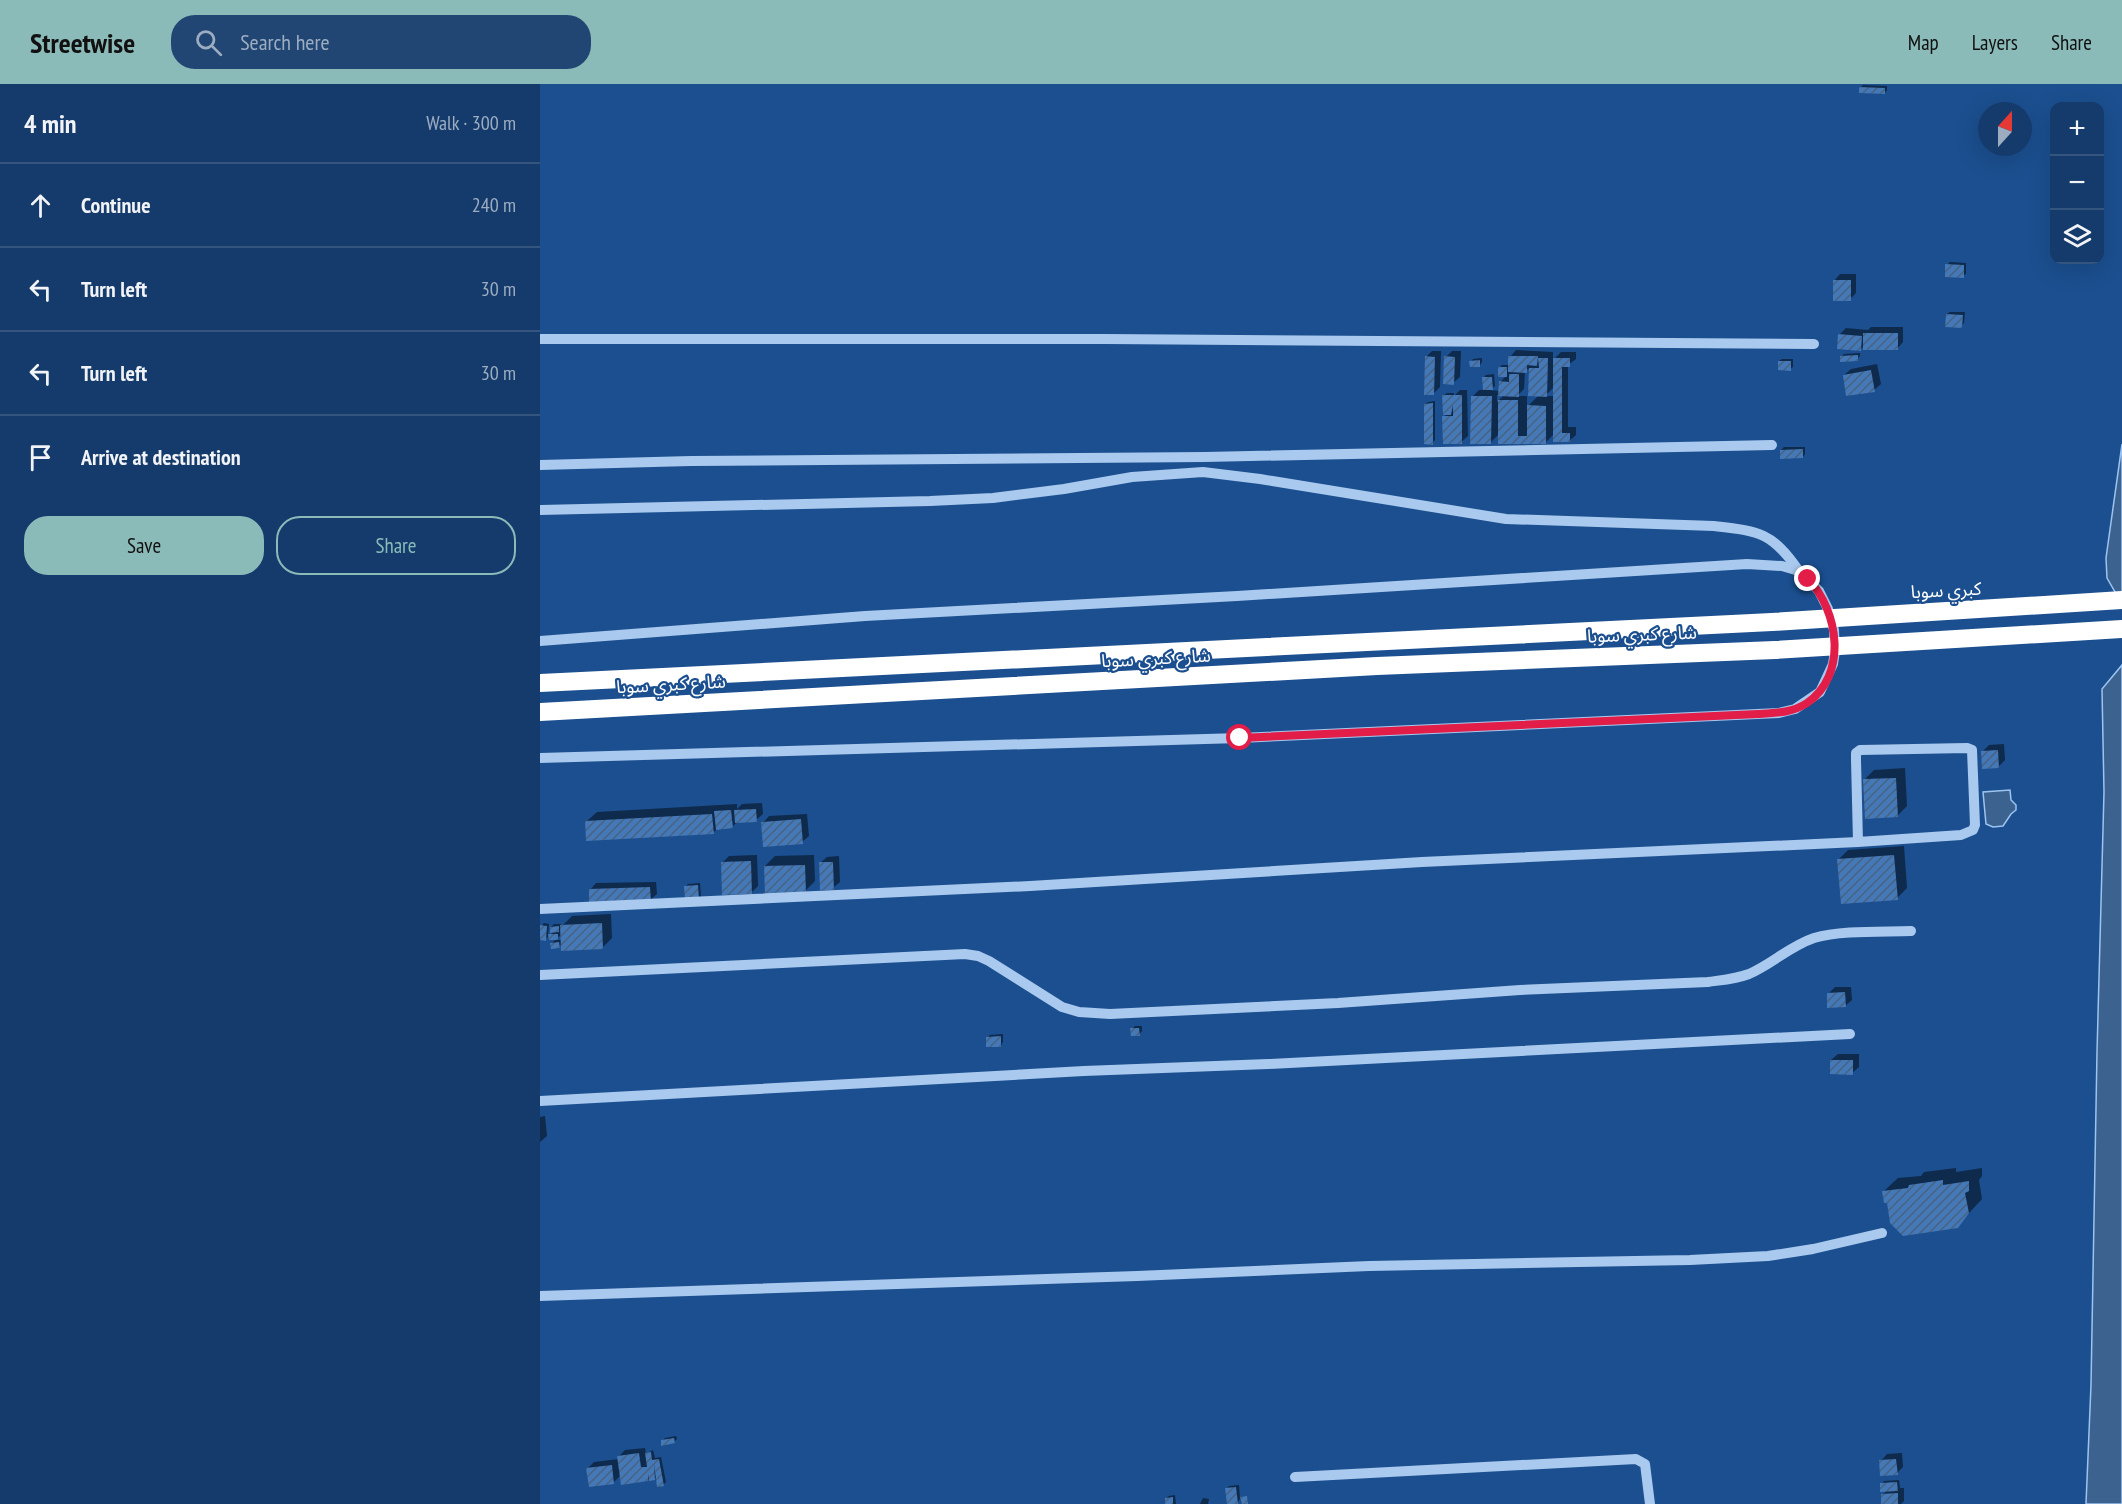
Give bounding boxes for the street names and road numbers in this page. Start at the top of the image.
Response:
street label: كبري سوبا [1910,577,1983,606]
street label: شارع كبري سوبا [1587,621,1697,650]
street label: شارع كبري سوبا [1101,644,1212,675]
street label: شارع كبري سوبا [616,670,727,701]

